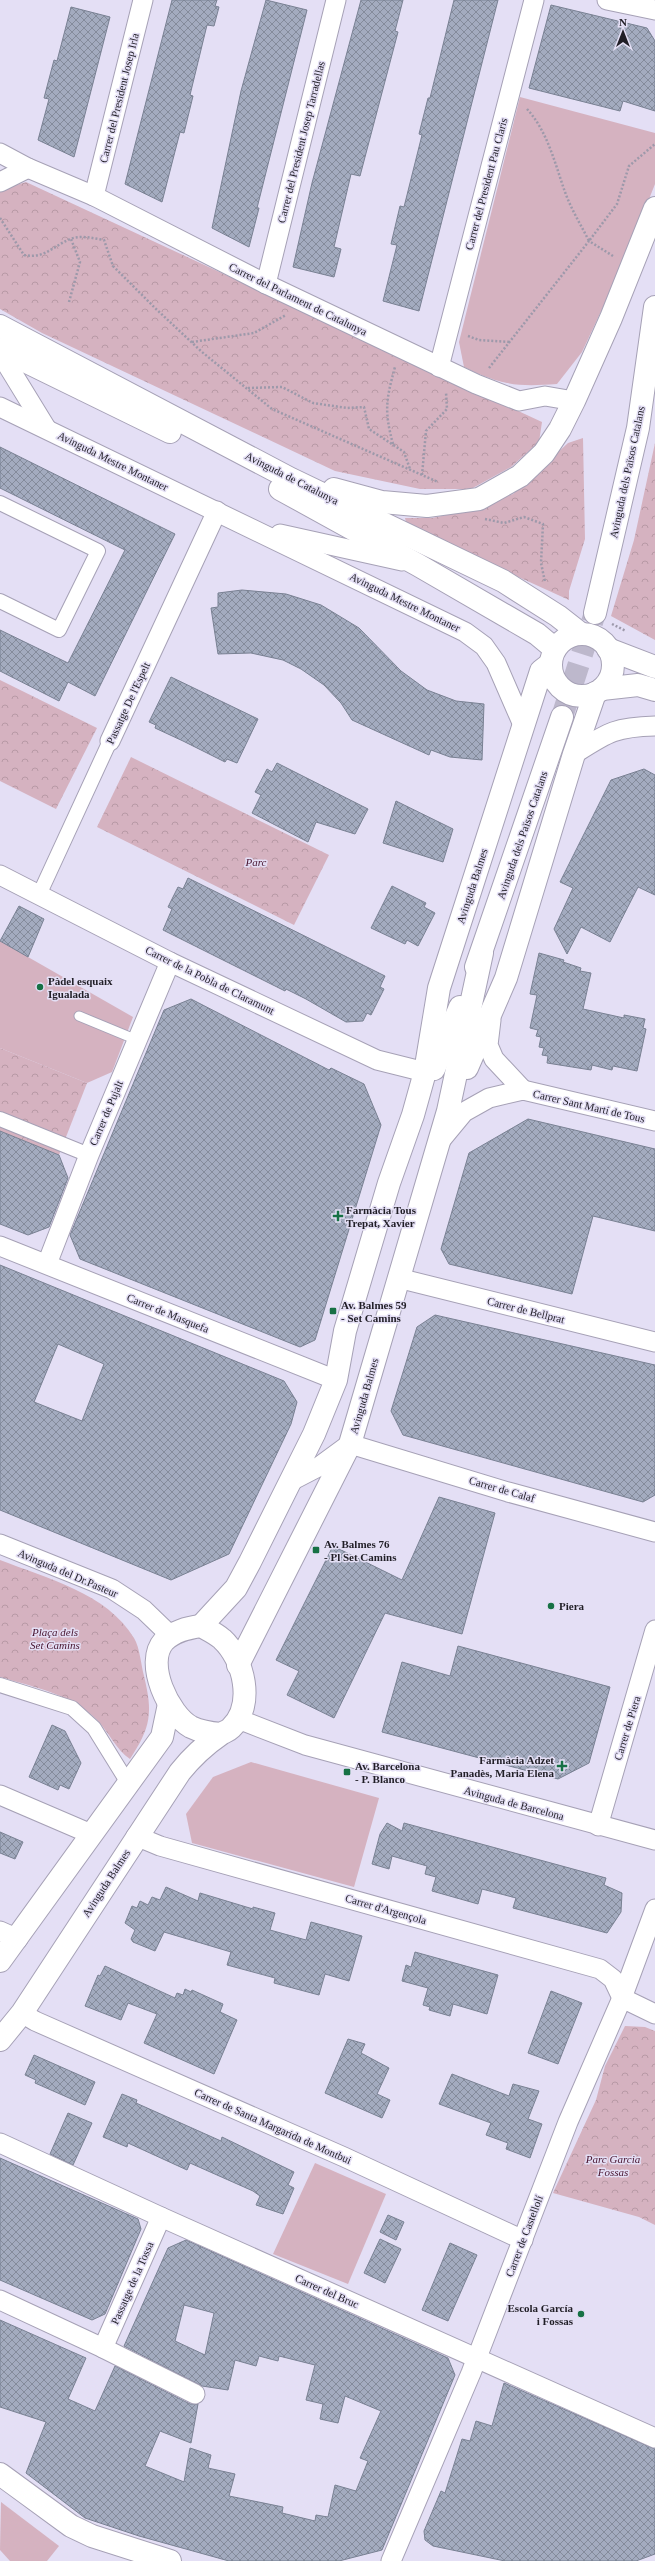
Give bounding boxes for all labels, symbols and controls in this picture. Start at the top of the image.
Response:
north arrow [603,12,643,52]
text: N [619,16,627,28]
street label: Carrer del President Josep Irla [97,32,141,164]
street label: Carrer del President Josep Tarradellas [275,60,327,224]
street label: Carrer del President Pau Claris [463,117,509,251]
street label: Carrer del Parlament de Catalunya [227,260,369,338]
street label: Avinguda dels Països Catalans [607,405,647,539]
street label: Avinguda Mestre Montaner [56,429,170,493]
street label: Avinguda de Catalunya [243,449,341,507]
street label: Avinguda Mestre Montaner [348,570,462,634]
street label: Passatge De l'Espelt [104,660,152,746]
street label: Avinguda dels Països Catalans [494,769,550,901]
street label: Avinguda Balmes [454,847,490,925]
park label: Parc [245,856,267,868]
street label: Carrer de la Pobla de Claramunt [144,943,276,1017]
place label: Pàdel esquaix Igualada [48,975,113,1000]
marker: Pàdel esquaix Igualada [35,982,45,992]
street label: Carrer de Pujalt [87,1079,125,1147]
street label: Carrer Sant Martí de Tous [532,1087,646,1125]
place label: Farmàcia Tous Trepat, Xavier [346,1204,417,1229]
marker: Farmàcia Tous Trepat, Xavier [333,1211,343,1221]
street label: Carrer de Masquefa [125,1291,211,1335]
street label: Carrer de Bellprat [486,1295,566,1325]
place label: Av. Balmes 59 - Set Camins [341,1299,407,1324]
marker: Av. Balmes 59 - Set Camins [328,1306,338,1316]
street label: Avinguda Balmes [347,1357,381,1435]
street label: Carrer de Calaf [468,1474,537,1504]
place label: Av. Balmes 76 - Pl Set Camins [324,1538,397,1563]
marker: Av. Balmes 76 - Pl Set Camins [311,1545,321,1555]
street label: Avinguda del Dr.Pasteur [16,1546,120,1600]
place label: Piera [559,1600,585,1612]
marker: Piera [546,1601,556,1611]
park label: Plaça dels Set Camins [30,1626,80,1651]
street label: Carrer de Piera [612,1694,643,1762]
place label: Farmàcia Adzet Panadès, Maria Elena [450,1754,554,1779]
place label: Av. Barcelona - P. Blanco [355,1760,420,1785]
marker: Farmàcia Adzet Panadès, Maria Elena [557,1761,567,1771]
marker: Av. Barcelona - P. Blanco [342,1767,352,1777]
street label: Avinguda de Barcelona [463,1784,565,1822]
street label: Avinguda Balmes [80,1847,132,1919]
street label: Carrer d'Argençola [344,1892,428,1926]
street label: Carrer de Santa Margarida de Montbui [193,2086,353,2166]
park label: Parc Garcia Fossas [585,2153,641,2178]
street label: Carrer de Castellolí [503,2194,545,2278]
street label: Passatge de la Tossa [108,2240,156,2326]
street label: Carrer del Bruc [293,2272,361,2310]
place label: Escola García i Fossas [508,2302,574,2327]
marker: Escola García i Fossas [576,2309,586,2319]

